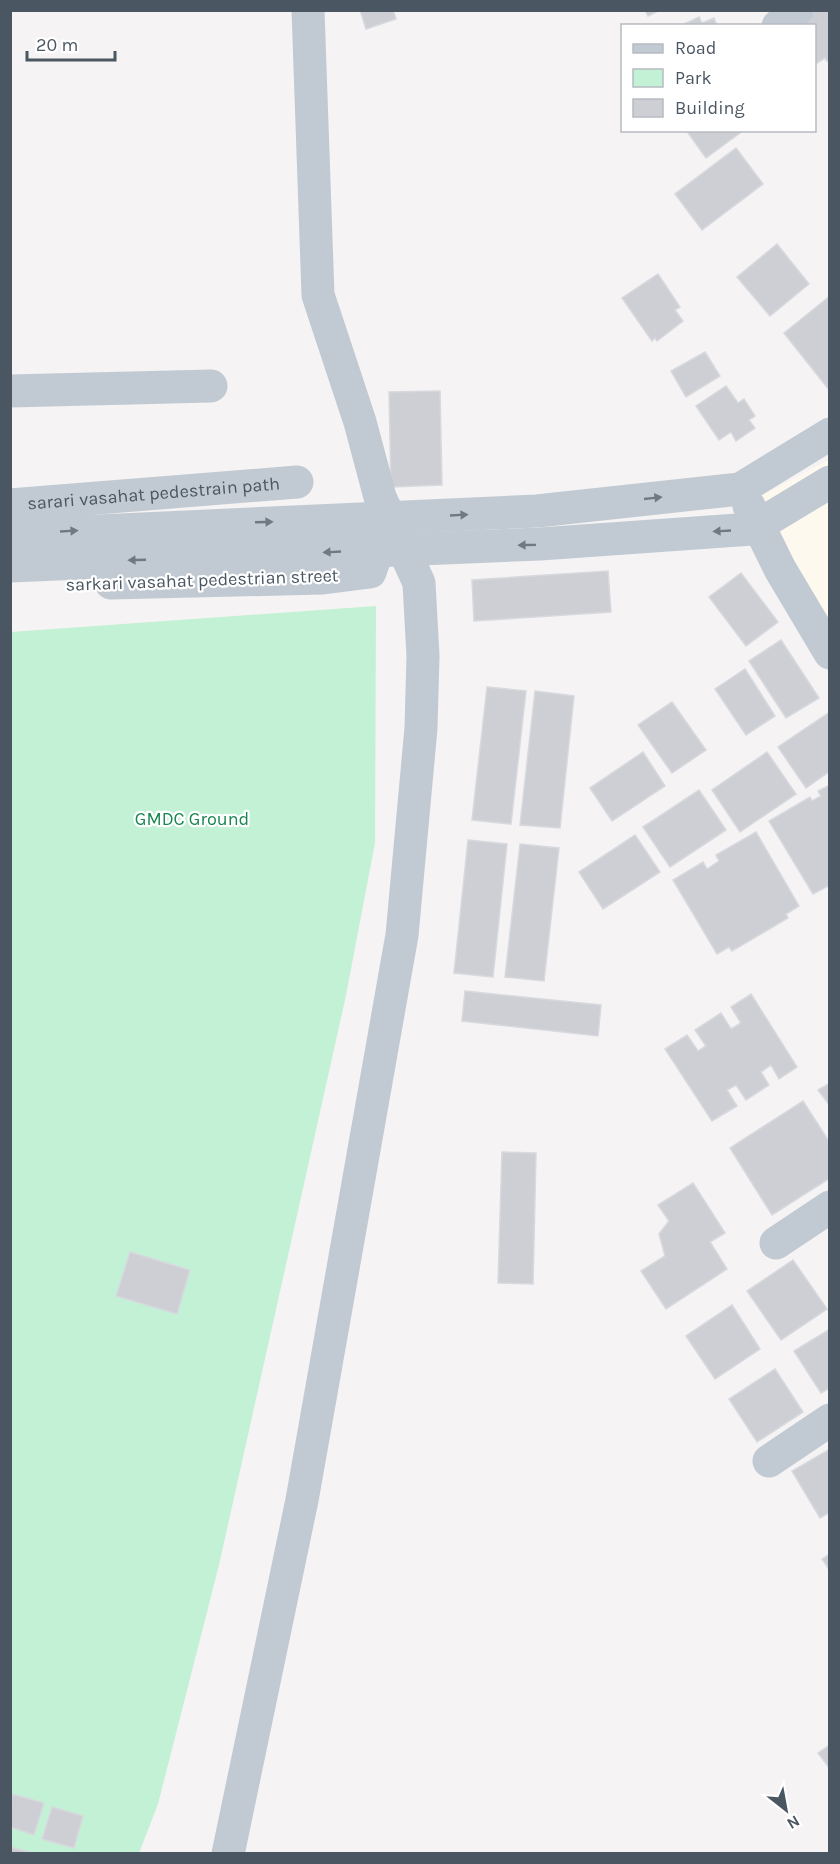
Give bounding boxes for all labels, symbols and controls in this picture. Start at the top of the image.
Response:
scale bar [27,24,116,62]
legend [621,24,816,132]
text: 20 m [36,34,78,56]
text: Road [675,37,716,59]
text: Park [675,67,712,89]
text: Building [675,97,745,119]
street label: sarari vasahat pedestrain path [26,472,281,515]
one-way arrow [643,493,662,503]
one-way arrow [449,510,468,520]
one-way arrow [254,517,273,527]
one-way arrow [59,527,78,536]
one-way arrow [712,527,731,536]
one-way arrow [518,540,537,549]
one-way arrow [323,547,342,556]
one-way arrow [128,555,147,564]
street label: sarkari vasahat pedestrian street [65,564,339,596]
park label: GMDC Ground [135,808,249,830]
north arrow [756,1780,816,1840]
text: N [784,1811,803,1834]

